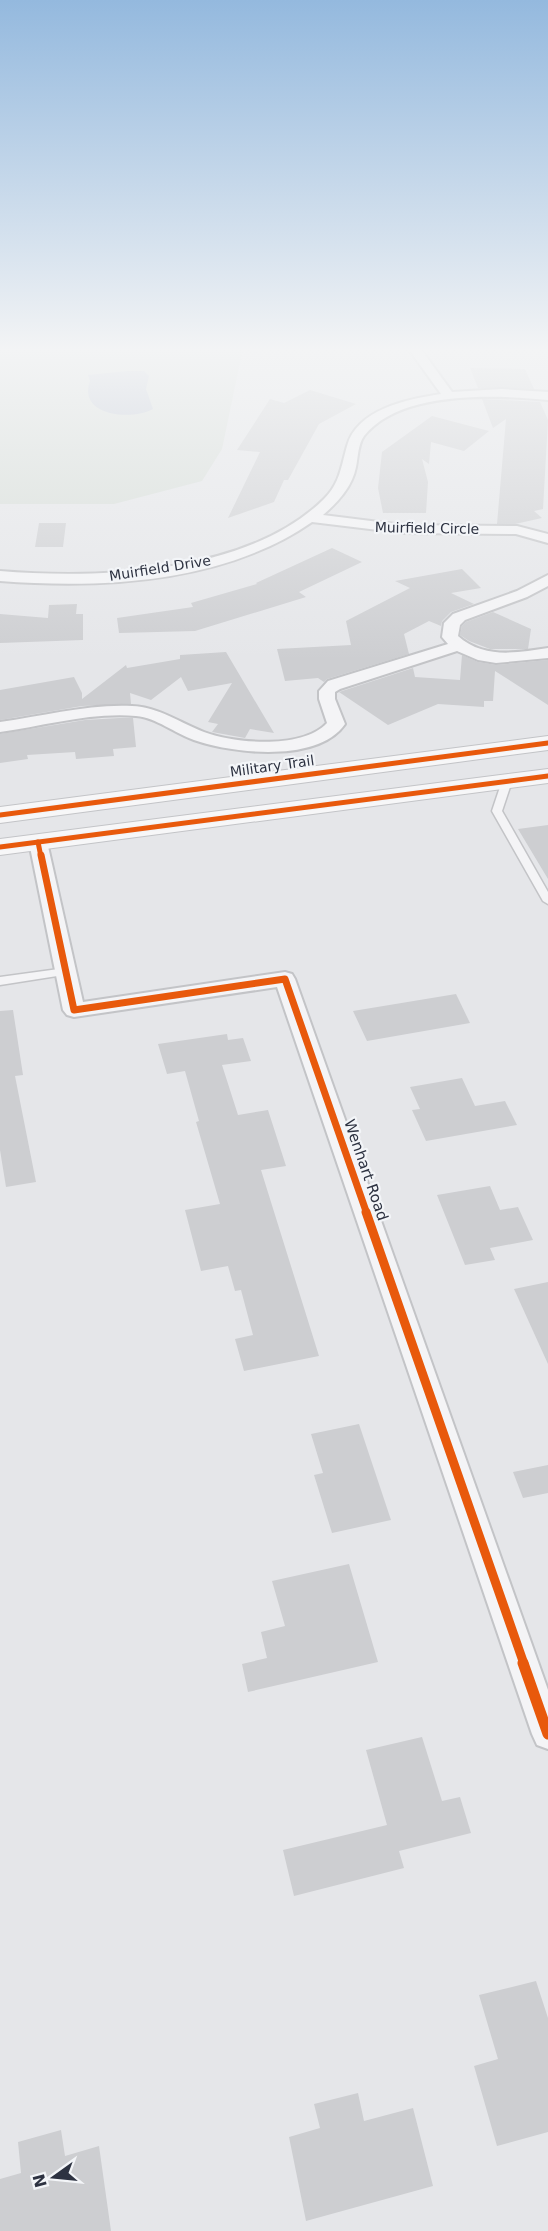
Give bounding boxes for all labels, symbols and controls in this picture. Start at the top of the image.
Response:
street label: Muirfield Circle [375,519,479,537]
street label: Muirfield Drive [108,552,212,584]
street label: Military Trail [229,752,315,780]
street label: Wenhart Road [340,1117,392,1223]
north arrow [24,2147,84,2207]
text: N [29,2172,51,2190]

